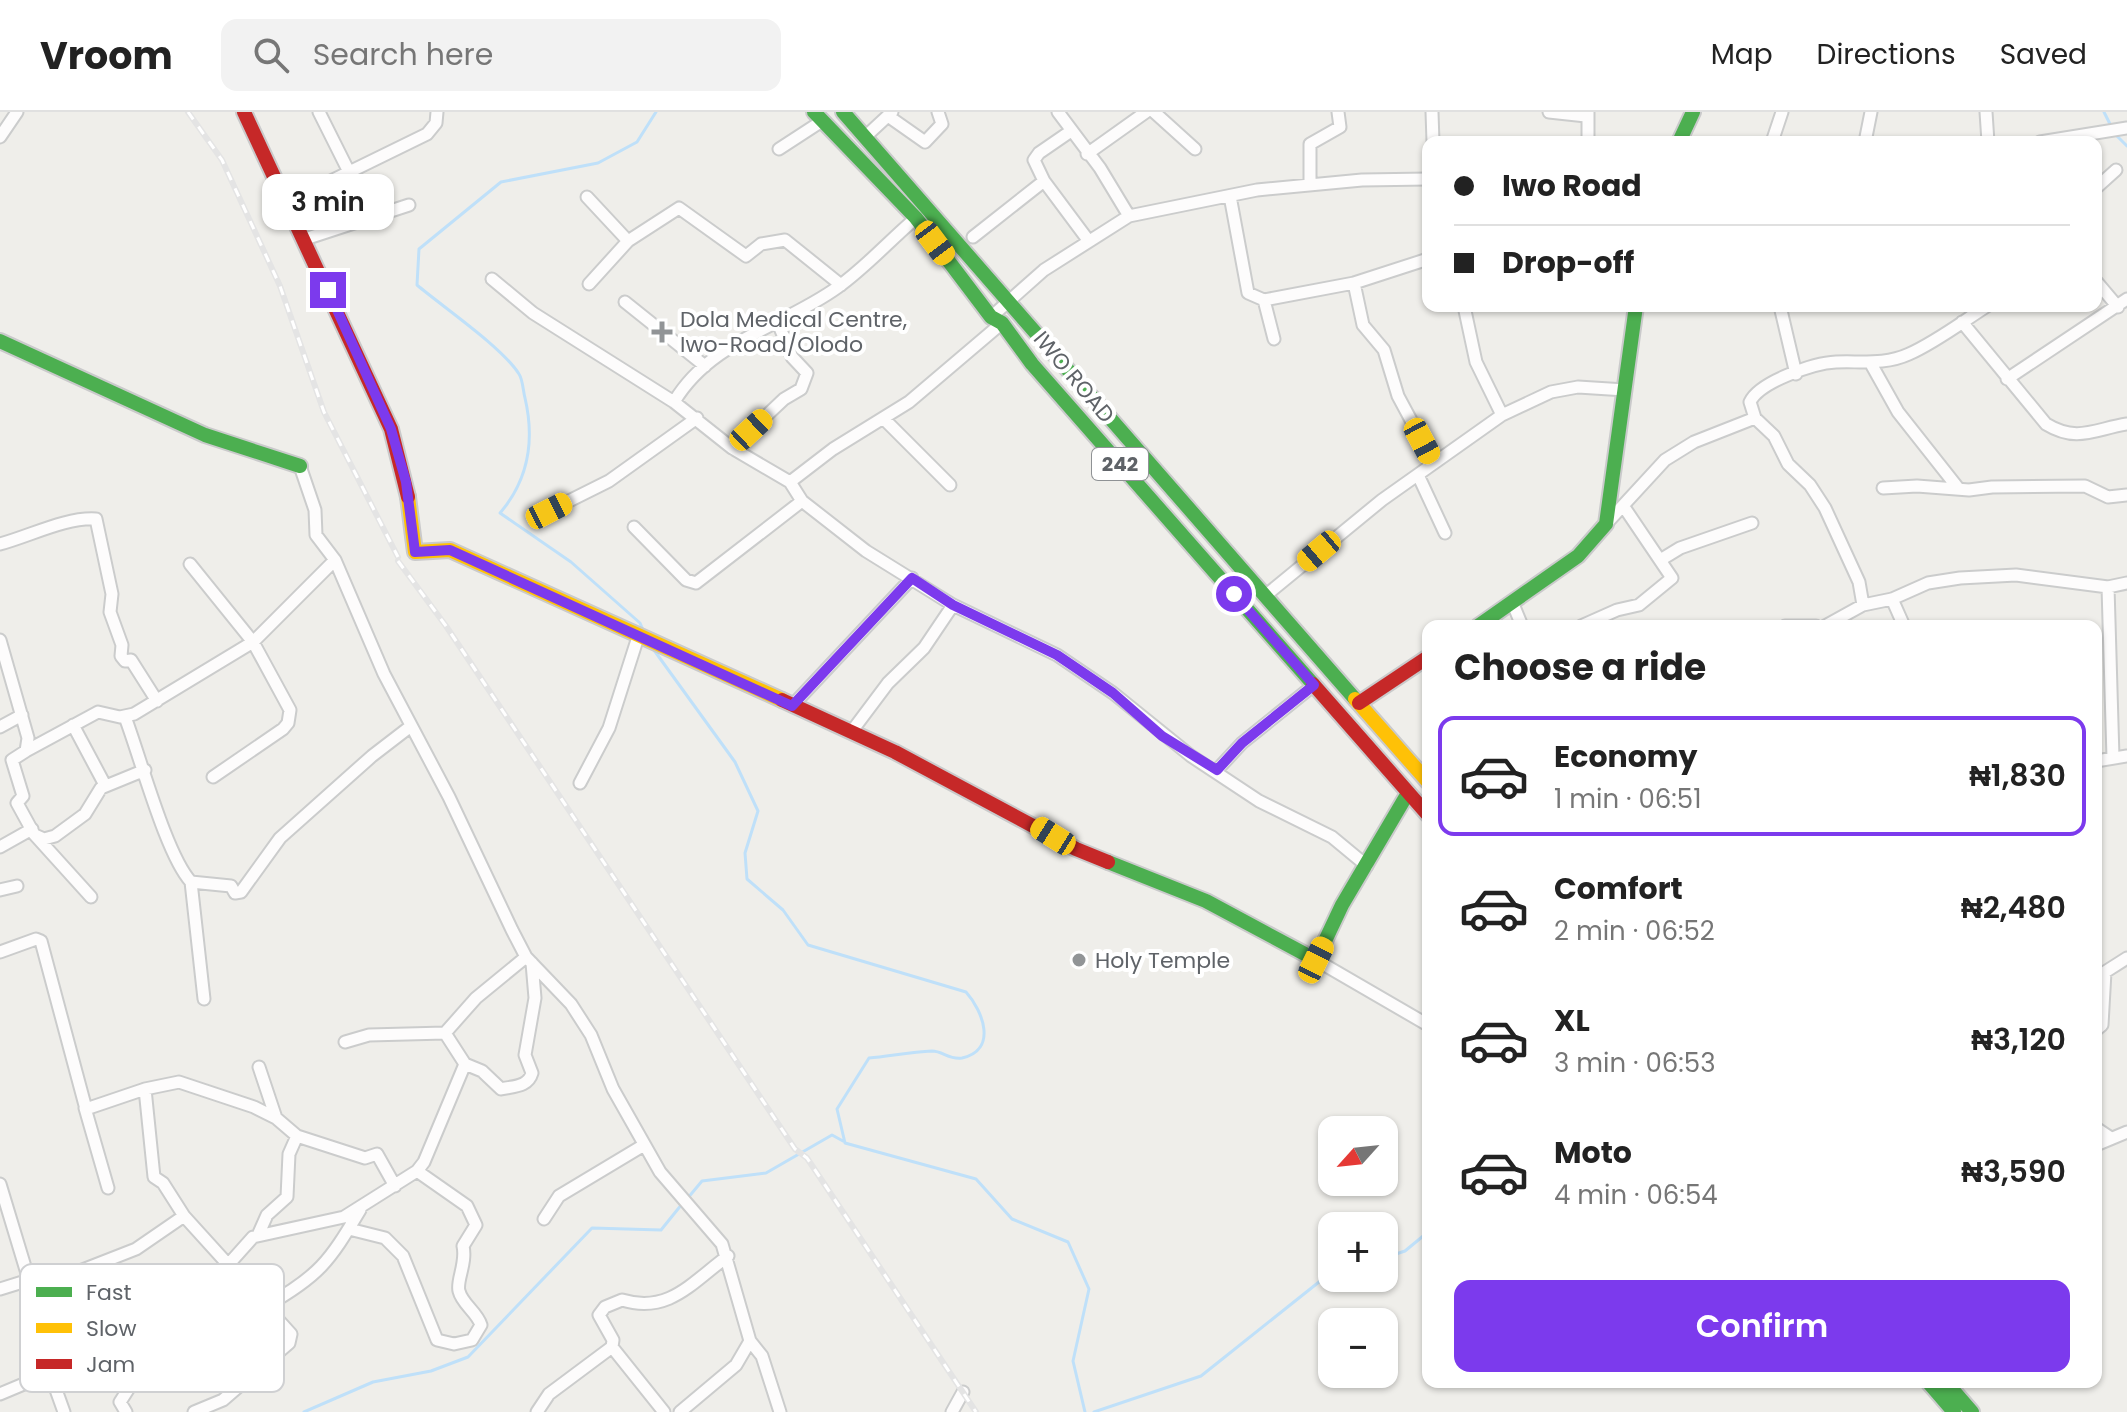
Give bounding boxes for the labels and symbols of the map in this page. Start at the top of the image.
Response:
callout: 3 min [262,174,394,230]
car [911,217,959,269]
route end [310,272,346,308]
place label: Dola Medical Centre, Iwo-Road/Olodo [680,304,907,360]
marker: Dola Medical Centre, Iwo-Road/Olodo [651,321,673,343]
street label: IWO ROAD [1026,324,1122,430]
car [725,405,777,455]
car [1400,414,1444,468]
road number: 242 [1092,448,1148,480]
car [522,489,576,533]
car [1293,526,1345,576]
route start [1216,576,1252,612]
car [1026,813,1080,859]
car [1295,933,1337,987]
place label: Holy Temple [1095,945,1230,976]
marker: Holy Temple [1070,951,1088,969]
north arrow [1318,1116,1398,1196]
legend [20,1264,284,1392]
text: Fast [86,1277,131,1308]
text: Slow [86,1313,136,1344]
text: Jam [86,1349,135,1380]

